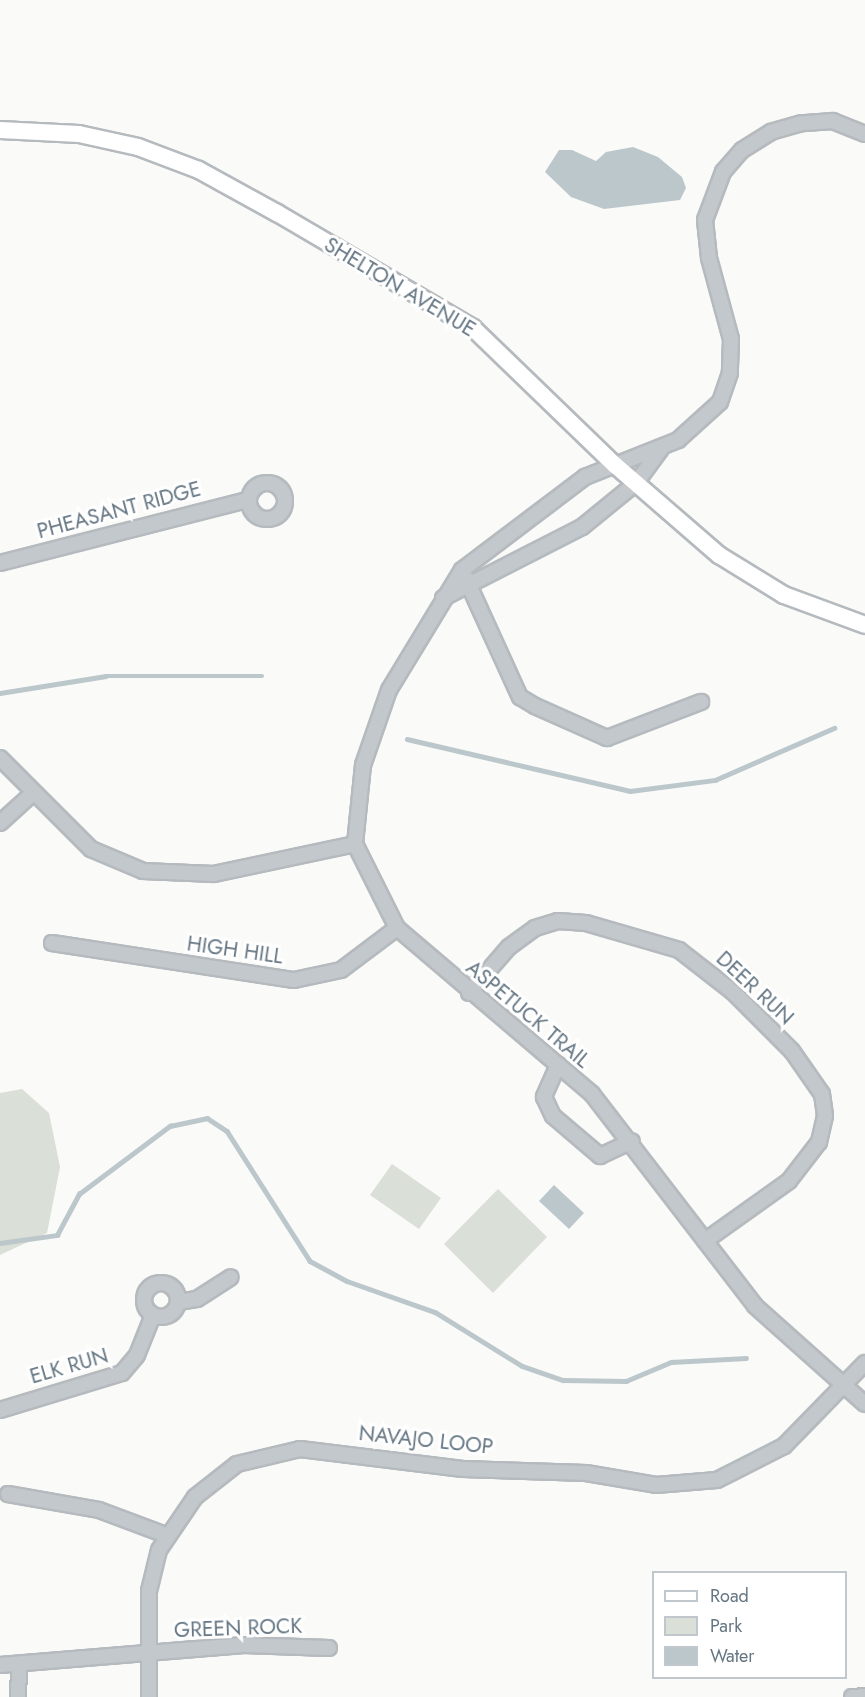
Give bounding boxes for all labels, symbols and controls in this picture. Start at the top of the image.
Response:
street label: SHELTON AVENUE [320,232,480,342]
street label: PHEASANT RIDGE [34,476,204,544]
street label: HIGH HILL [185,931,285,969]
street label: DEER RUN [711,946,799,1030]
street label: ASPETUCK TRAIL [461,955,595,1073]
street label: ELK RUN [27,1343,111,1389]
street label: NAVAJO LOOP [358,1420,494,1460]
legend [652,1571,847,1679]
text: Road [710,1583,749,1609]
street label: GREEN ROCK [173,1613,303,1643]
text: Park [710,1613,742,1639]
text: Water [710,1643,754,1669]

